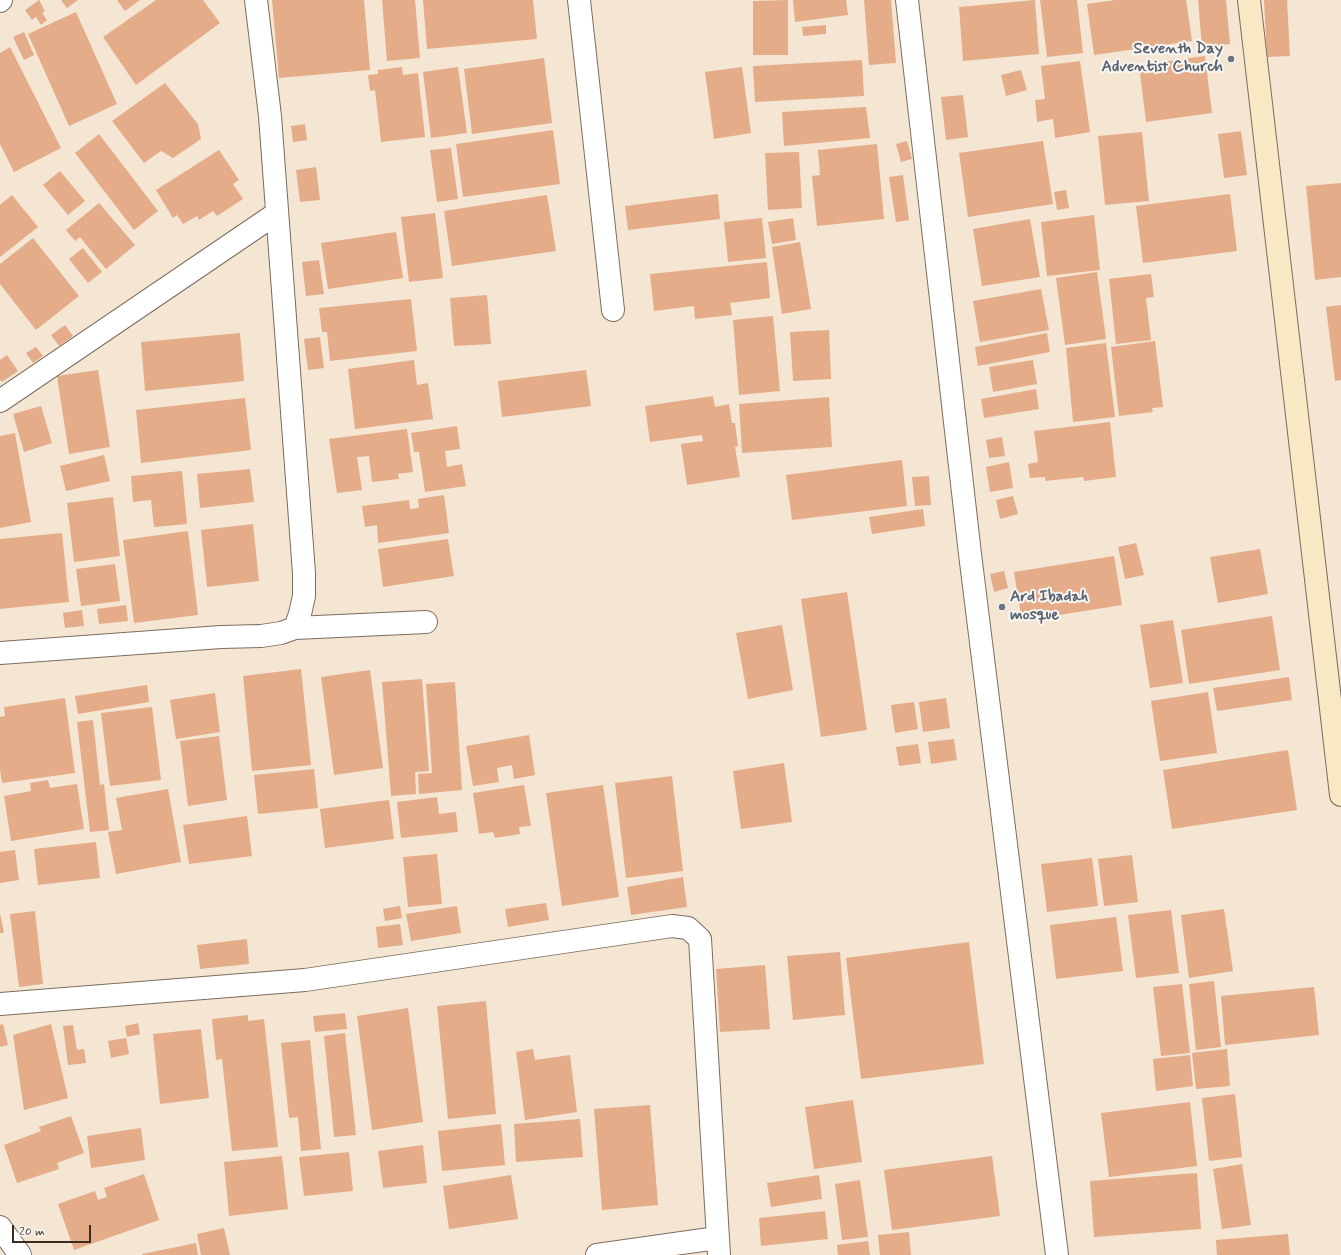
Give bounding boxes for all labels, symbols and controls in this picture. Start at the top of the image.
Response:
place label: Seventh Day Adventist Church [1102,40,1223,78]
marker: Seventh Day Adventist Church [1226,54,1236,64]
place label: Ard Ibadah mosque [1010,588,1088,626]
marker: Ard Ibadah mosque [997,602,1007,612]
scale bar [14,1217,93,1243]
text: 20 m [19,1224,45,1240]

